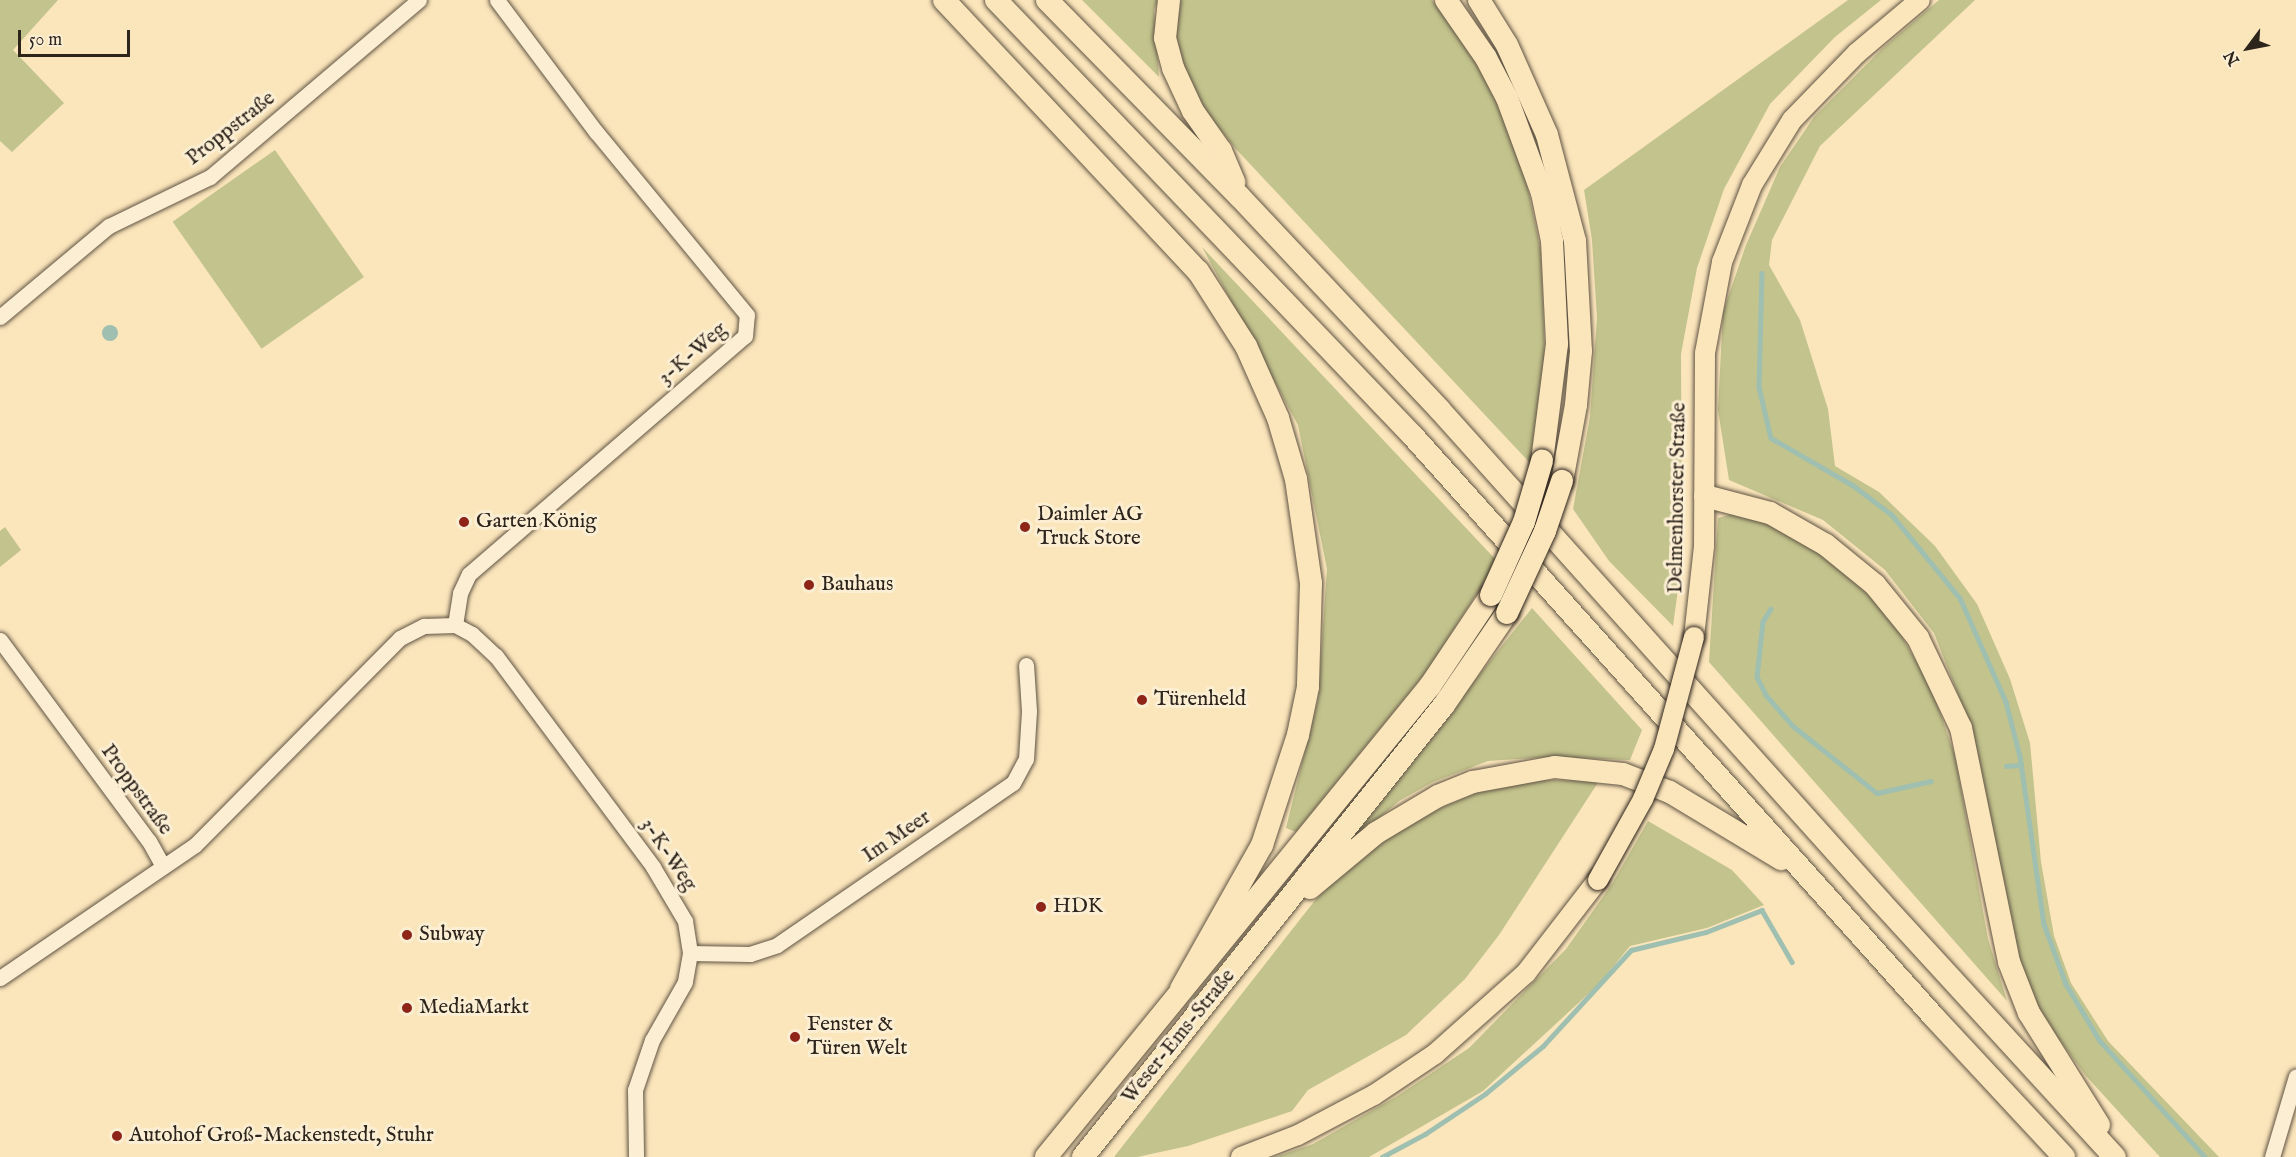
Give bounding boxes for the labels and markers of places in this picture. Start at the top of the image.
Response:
place label: Daimler AG Truck Store [1037,502,1143,552]
place label: Garten König [476,509,597,535]
marker: Garten König [457,515,471,529]
marker: Daimler AG Truck Store [1018,520,1032,534]
place label: Bauhaus [821,572,893,598]
marker: Bauhaus [802,578,816,592]
place label: Türenheld [1154,687,1246,713]
marker: Türenheld [1135,693,1149,707]
place label: HDK [1053,894,1103,920]
marker: HDK [1034,900,1048,914]
place label: Subway [419,922,485,948]
marker: Subway [400,928,414,942]
place label: MediaMarkt [419,995,529,1021]
marker: MediaMarkt [400,1001,414,1015]
place label: Fenster & Türen Welt [807,1012,907,1062]
marker: Fenster & Türen Welt [788,1030,802,1044]
place label: Autohof Groß-Mackenstedt, Stuhr [129,1123,434,1149]
marker: Autohof Groß-Mackenstedt, Stuhr [110,1129,124,1143]

